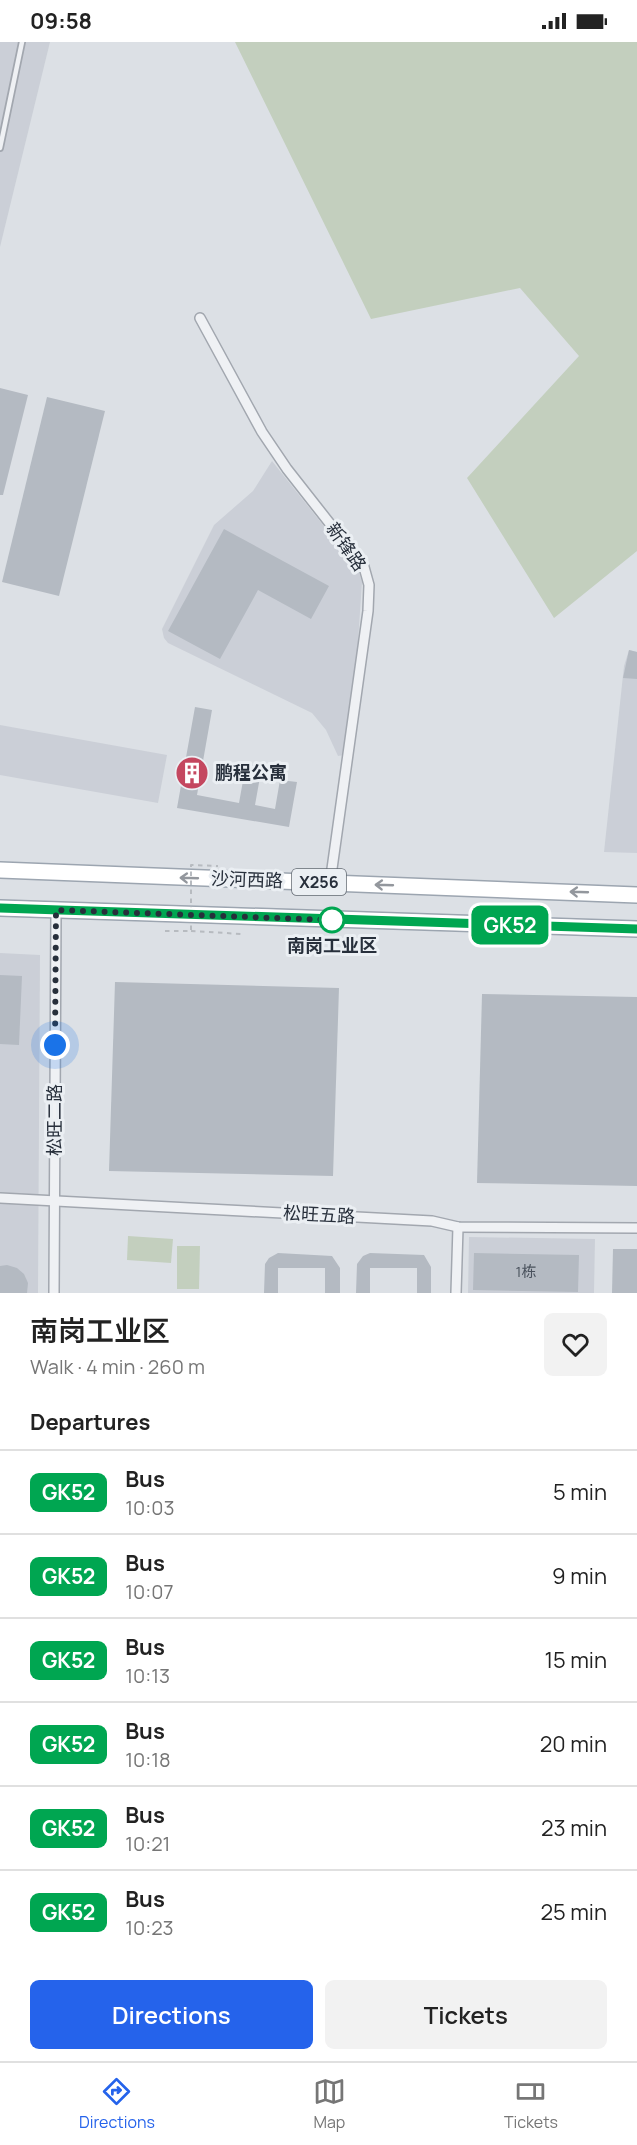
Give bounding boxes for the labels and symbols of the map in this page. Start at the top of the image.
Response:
street label: 新锋路 [322,517,372,575]
building icon: 鹏程公寓 [174,755,210,791]
place label: 鹏程公寓 [215,760,287,784]
street label: 沙河西路 [211,866,283,892]
road number: X256 [292,869,346,895]
one-way arrow [179,872,199,883]
one-way arrow [374,879,394,891]
one-way arrow [569,887,589,898]
line badge: GK52 [468,906,552,944]
marker: 南岗工业区 [319,907,345,933]
place label: 南岗工业区 [287,933,377,957]
your location [40,1030,70,1060]
street label: 松旺二路 [42,1084,66,1156]
street label: 松旺五路 [282,1200,356,1228]
house number: 1栋 [516,1261,536,1282]

